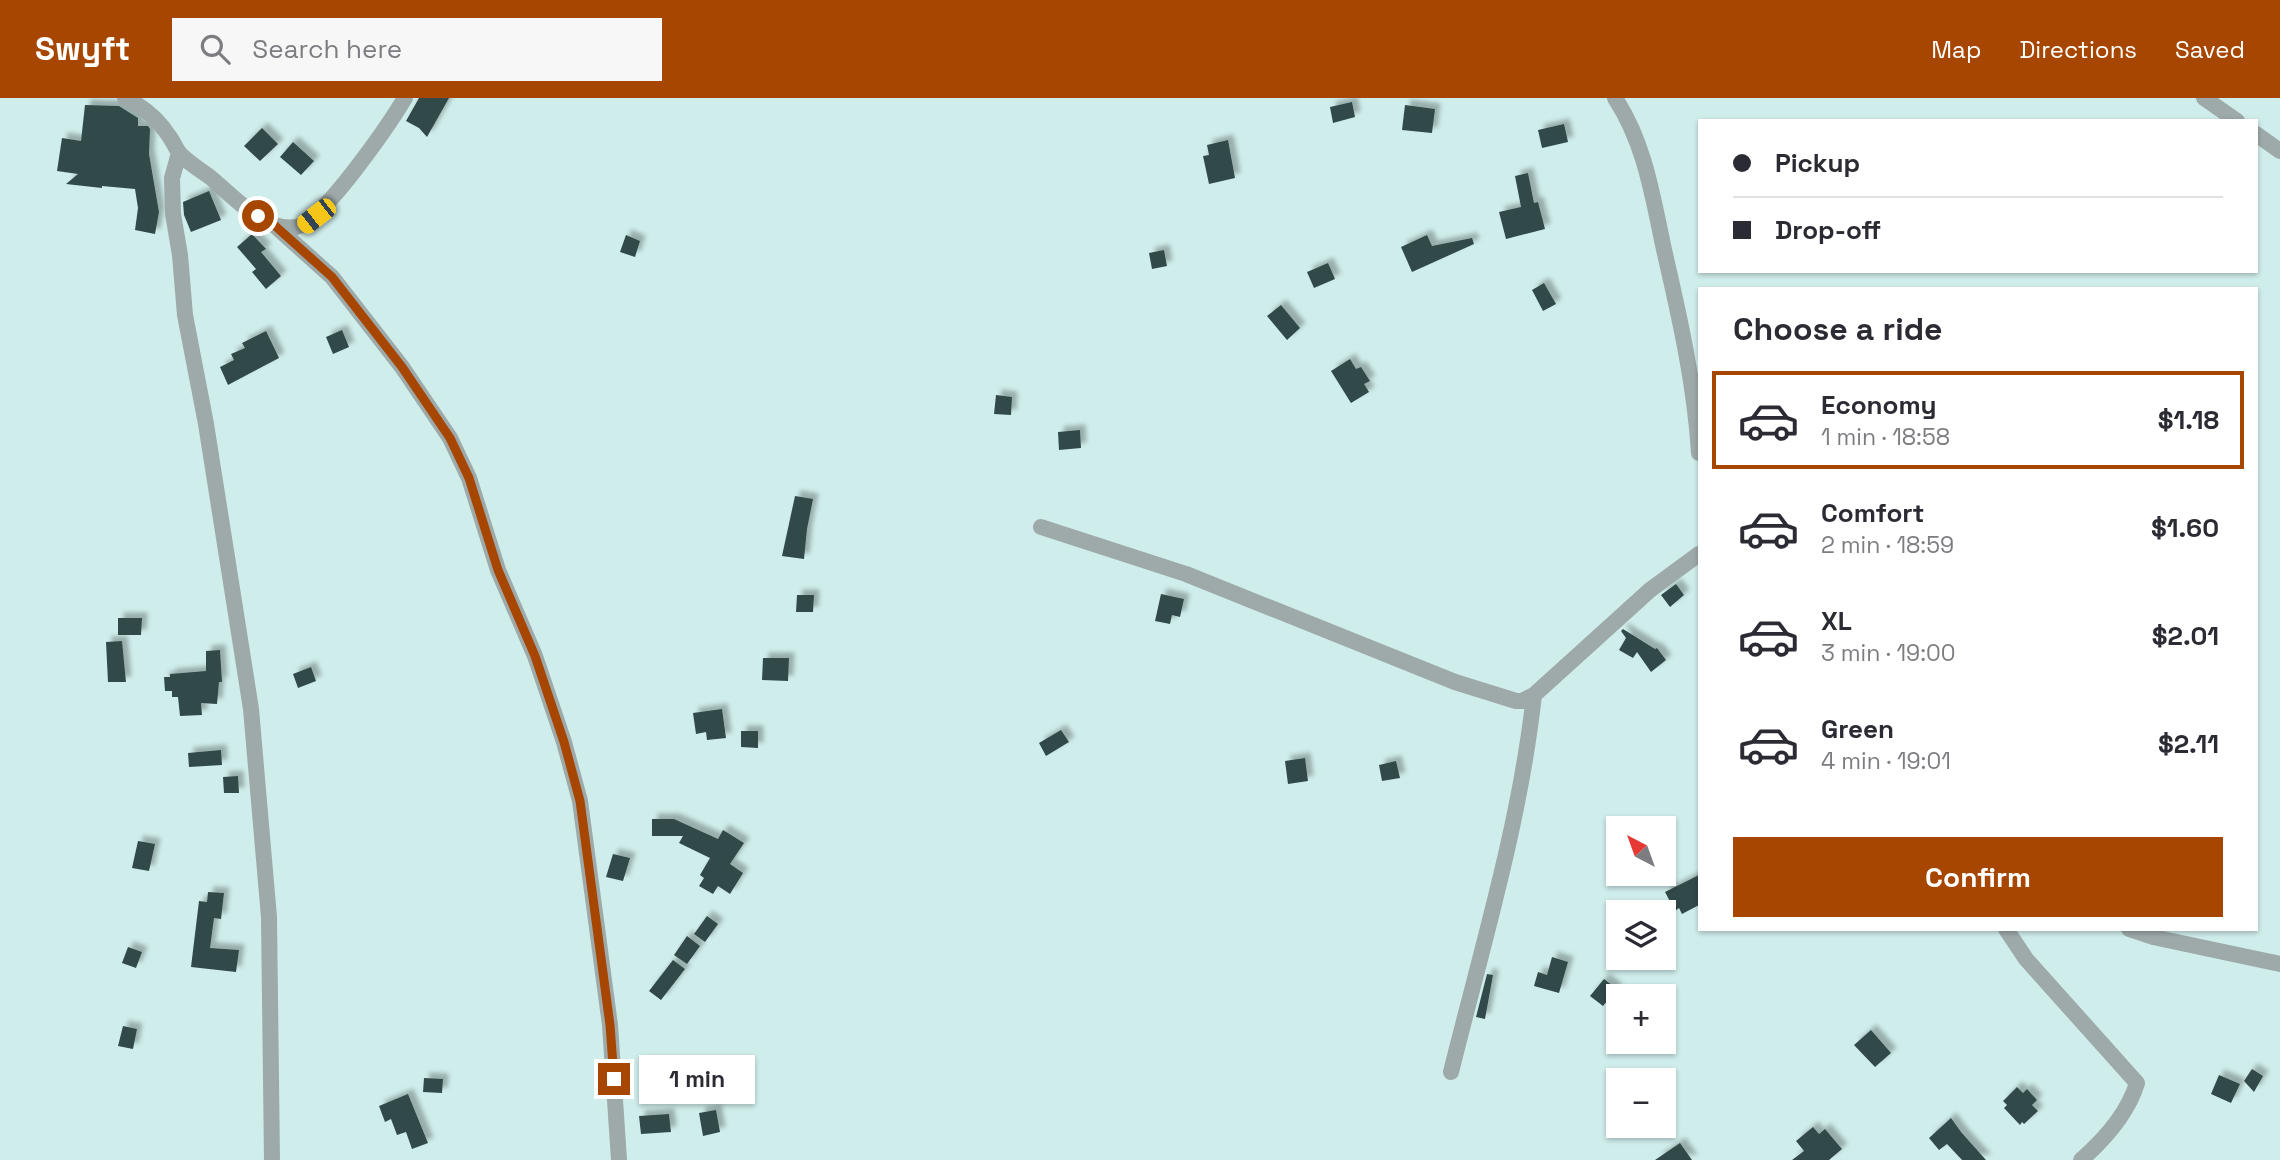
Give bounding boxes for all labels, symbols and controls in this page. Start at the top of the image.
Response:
search box [172,18,662,81]
text: Swyft [35,28,130,70]
icon: search [196,30,234,68]
text: Search here [252,32,402,66]
text: Map [1931,34,1981,65]
text: Directions [2019,34,2137,65]
text: Saved [2175,34,2245,65]
text: Pickup [1775,146,1860,180]
car [293,195,340,237]
route start [242,200,274,232]
text: Drop-off [1775,213,1881,247]
text: Choose a ride [1733,309,1943,349]
text: Economy [1821,388,1937,422]
icon: car [1737,389,1800,452]
text: $1.18 [2158,403,2219,437]
text: 1 min · 18:58 [1821,422,1950,452]
text: Comfort [1821,496,1924,530]
icon: car [1737,497,1800,560]
text: $1.60 [2151,511,2219,545]
text: 2 min · 18:59 [1821,530,1954,560]
text: XL [1821,604,1852,638]
icon: car [1737,605,1800,668]
text: $2.01 [2152,619,2219,653]
text: 3 min · 19:00 [1821,638,1955,668]
text: Green [1821,712,1894,746]
icon: car [1737,713,1800,776]
text: $2.11 [2158,727,2219,761]
text: 4 min · 19:01 [1821,746,1951,776]
north arrow [1606,816,1676,886]
map controls [1606,816,1676,1138]
button: Confirm [1733,837,2223,917]
button: layers [1606,900,1676,970]
button: + [1606,984,1676,1054]
callout: 1 min [638,1054,754,1104]
route end [598,1063,630,1095]
text: 1 min [669,1064,725,1094]
button: − [1606,1068,1676,1138]

